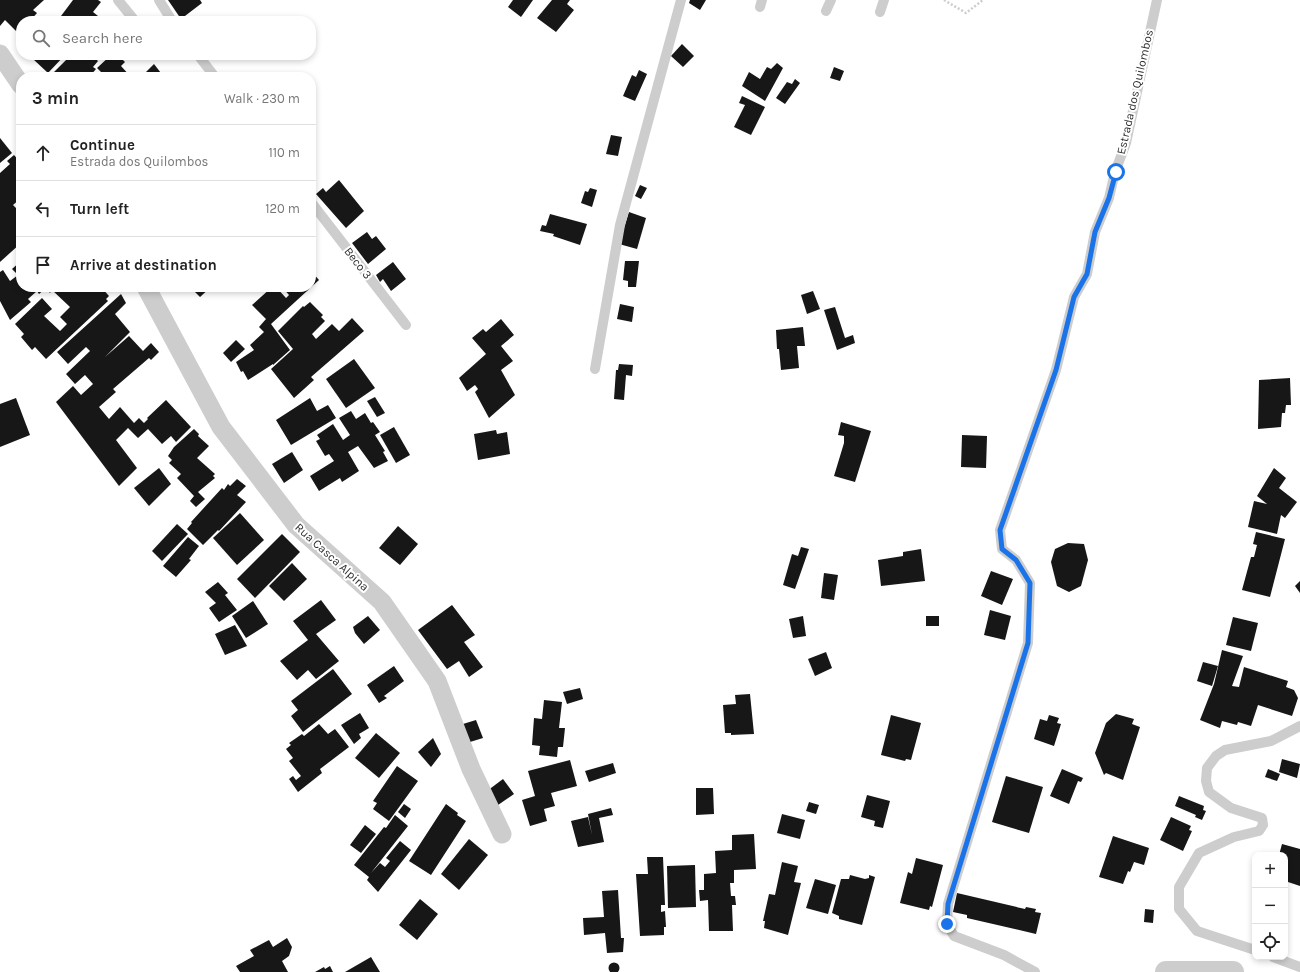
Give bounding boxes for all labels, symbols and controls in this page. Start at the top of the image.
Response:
search box [16,16,316,60]
icon: search [30,27,52,49]
street label: Estrada dos Quilombos [1114,28,1156,156]
text: Search here [62,29,143,47]
text: 3 min [32,88,79,108]
text: Walk · 230 m [224,91,300,106]
text: Continue [70,136,135,154]
icon: ahead [32,142,54,164]
text: 110 m [268,145,300,160]
text: Estrada dos Quilombos [70,154,208,169]
route start [1107,163,1125,181]
icon: left [32,198,54,220]
text: Turn left [70,200,129,218]
text: 120 m [265,201,300,216]
street label: Beco 3 [341,244,375,282]
icon: arrive [32,254,54,276]
text: Arrive at destination [70,256,217,274]
street label: Rua Casca Alpina [292,520,372,594]
map controls [1252,852,1288,960]
button: + [1252,852,1288,888]
button: − [1252,888,1288,924]
route end [938,915,956,933]
button: locate [1252,924,1288,960]

